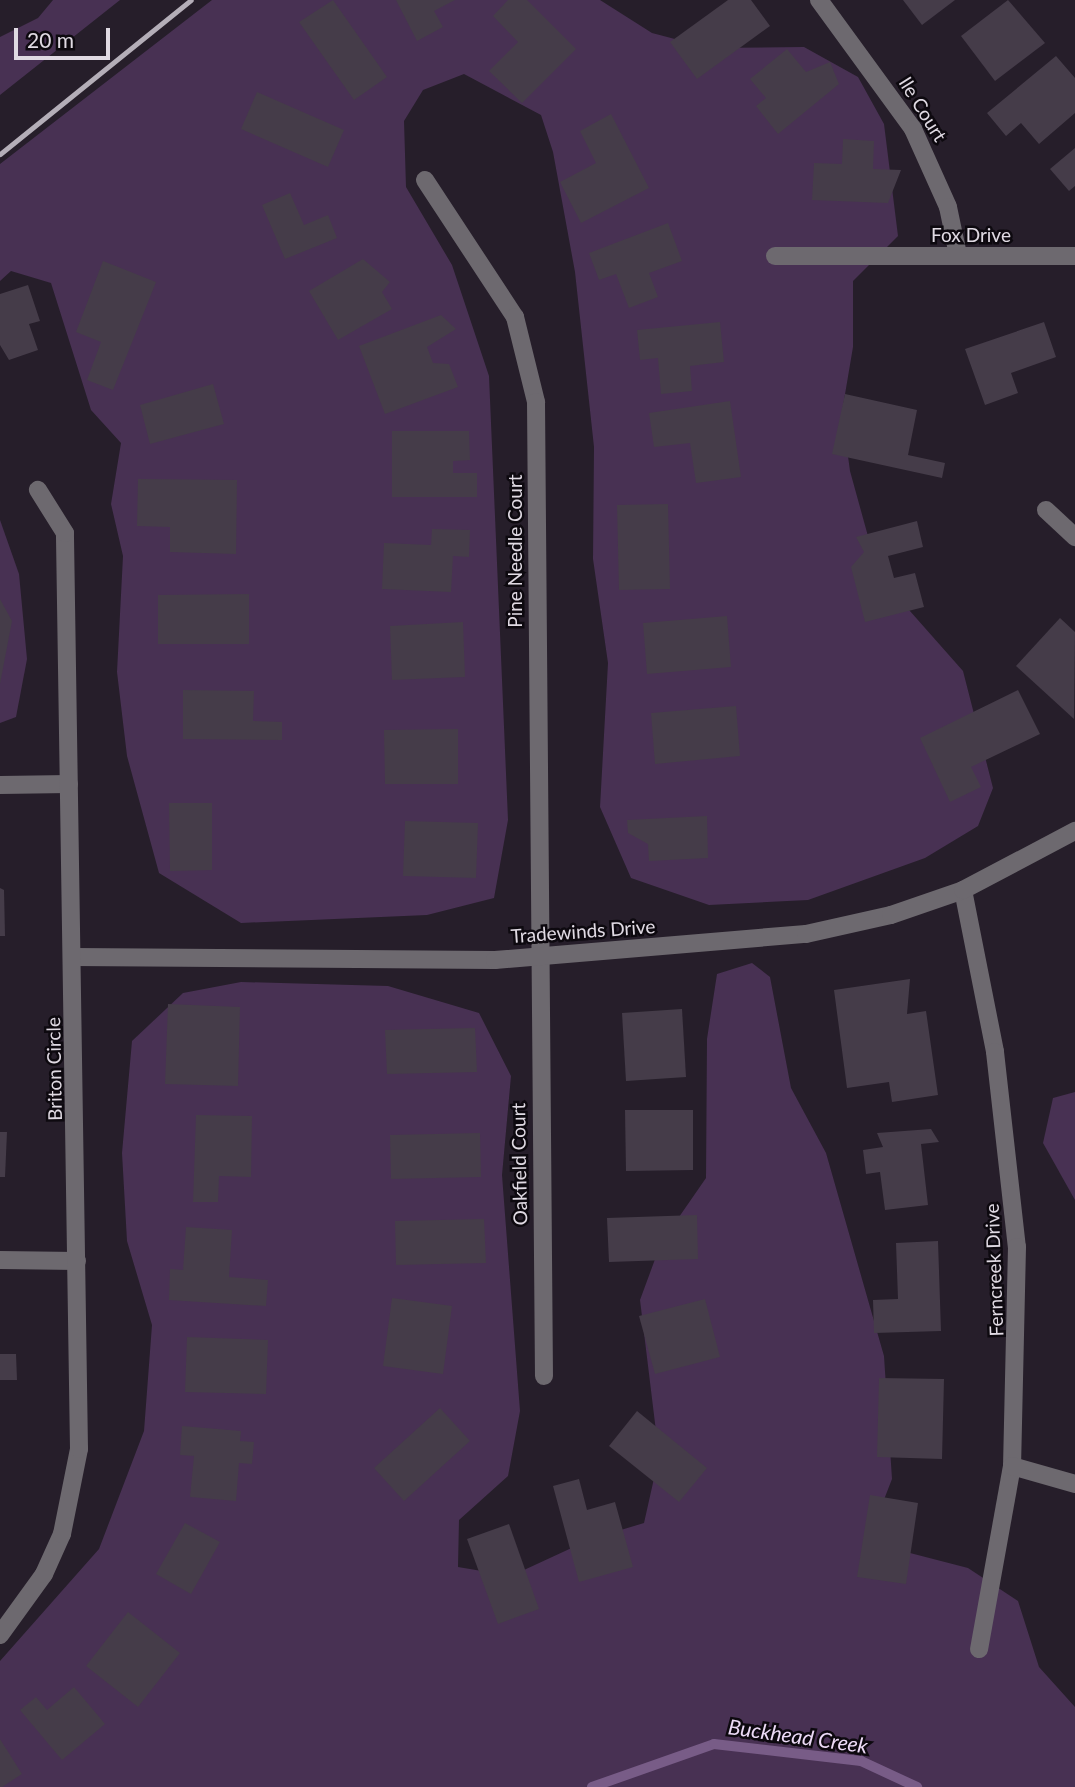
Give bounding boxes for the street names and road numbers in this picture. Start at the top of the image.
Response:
street label: Ile Court [894,72,952,146]
street label: Fox Drive [931,224,1011,246]
street label: Pine Needle Court [504,474,526,628]
street label: Tradewinds Drive [510,915,656,947]
street label: Briton Circle [42,1017,66,1121]
street label: Oakfield Court [507,1103,531,1225]
street label: Ferncreek Drive [980,1203,1008,1337]

